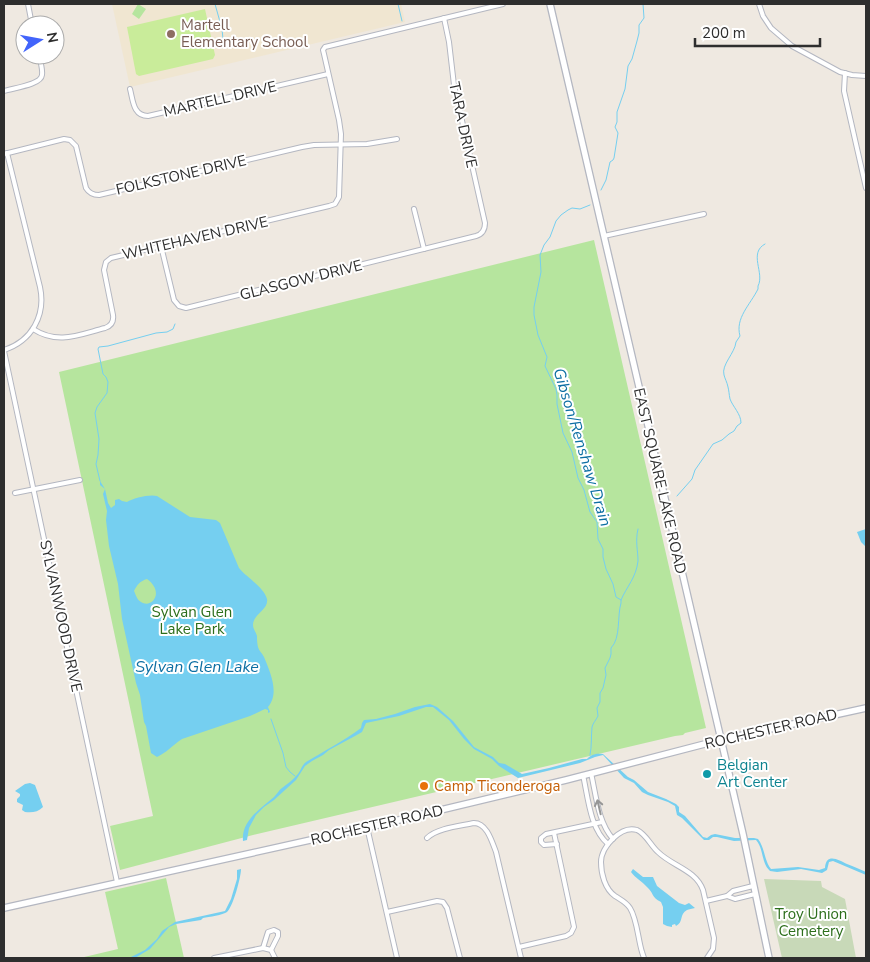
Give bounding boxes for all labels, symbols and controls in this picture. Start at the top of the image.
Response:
north arrow [15,15,65,65]
place label: Martell Elementary School [181,15,308,52]
scale bar [695,15,820,47]
text: 200 m [702,23,746,43]
marker: Martell Elementary School [165,28,177,40]
text: N [42,31,63,45]
street label: MARTELL DRIVE [161,76,279,122]
street label: TARA DRIVE [444,80,482,170]
street label: FOLKSTONE DRIVE [114,150,248,200]
street label: WHITEHAVEN DRIVE [120,211,270,265]
street label: GLASGOW DRIVE [238,255,364,305]
water label: Gibson/Renshaw Drain [547,365,617,529]
street label: EAST SQUARE LAKE ROAD [629,386,691,576]
street label: SYLVANWOOD DRIVE [35,538,87,694]
park label: Sylvan Glen Lake Park [152,602,232,639]
water label: Sylvan Glen Lake [135,656,259,678]
street label: ROCHESTER ROAD [703,704,839,754]
place label: Belgian Art Center [717,755,788,792]
marker: Belgian Art Center [701,768,713,780]
place label: Camp Ticonderoga [434,776,560,796]
marker: Camp Ticonderoga [418,780,430,792]
street label: ROCHESTER ROAD [309,800,445,850]
one-way arrow [594,800,603,816]
park label: Troy Union Cemetery [775,904,847,941]

